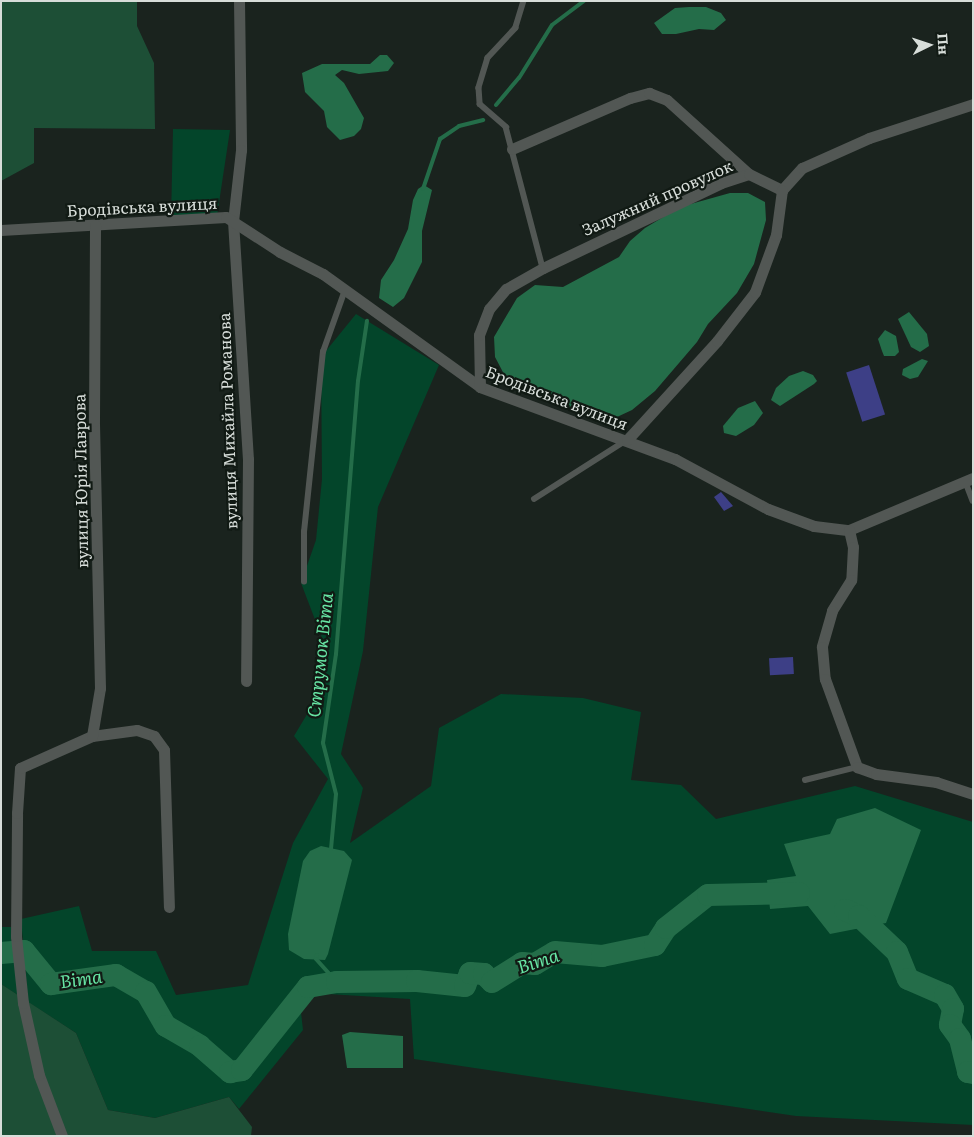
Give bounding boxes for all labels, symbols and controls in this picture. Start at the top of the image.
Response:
north arrow [904,20,954,70]
text: Пн [933,32,955,56]
street label: Залужний провулок [579,155,735,239]
street label: Бродівська вулиця [66,192,218,220]
street label: вулиця Михайла Романова [214,312,240,530]
street label: Бродівська вулиця [483,361,631,433]
street label: вулиця Юрія Лаврова [69,394,91,568]
water label: Струмок Віта [303,592,337,718]
water label: Віта [514,944,562,978]
water label: Віта [58,965,104,993]

